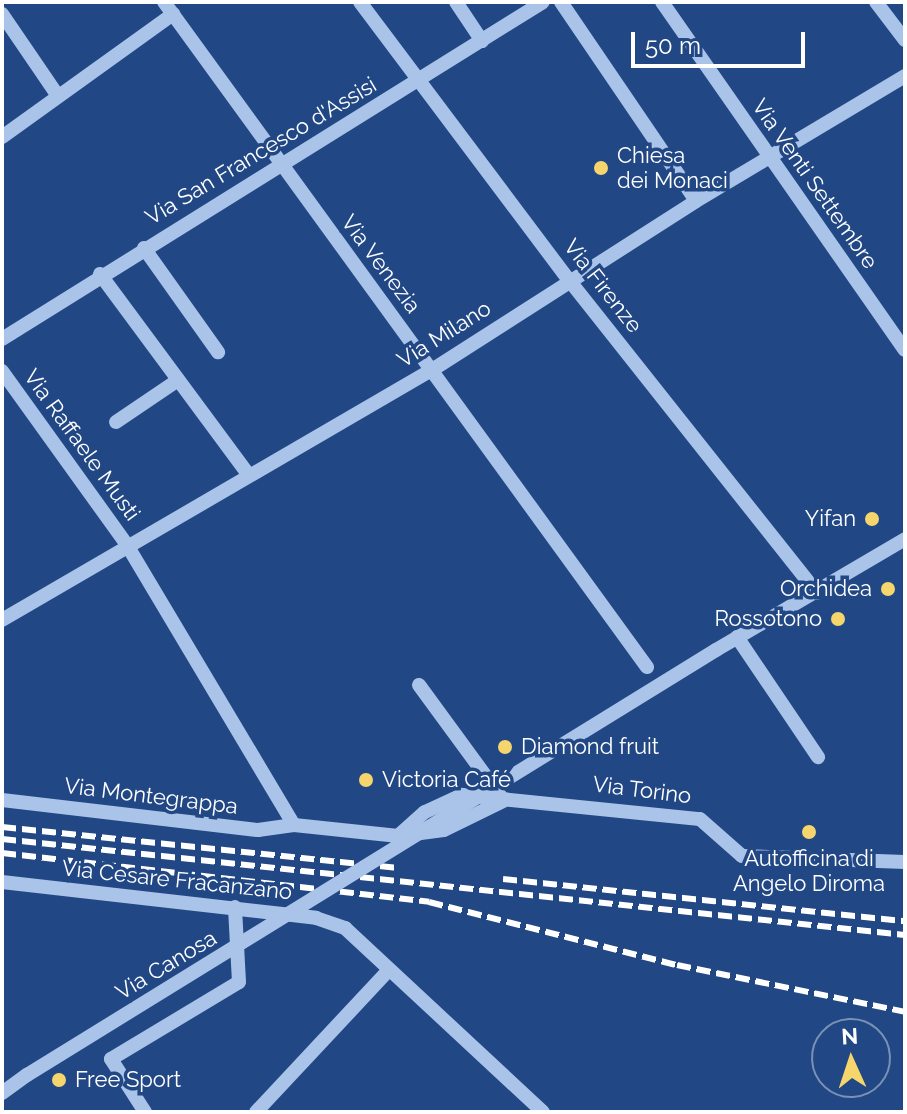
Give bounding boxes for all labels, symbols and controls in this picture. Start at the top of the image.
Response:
scale bar [635,16,809,66]
text: 50 m [645,31,701,60]
street label: Via San Francesco d'Assisi [141,72,381,230]
street label: Via Venti Settembre [746,94,884,274]
place label: Chiesa dei Monaci [617,142,728,194]
marker: Chiesa dei Monaci [592,159,610,177]
street label: Via Venezia [335,209,427,319]
street label: Via Firenze [558,234,648,338]
street label: Via Milano [392,295,496,373]
street label: Via Raffaele Musti [18,364,146,526]
place label: Yifan [805,506,856,532]
marker: Yifan [863,510,881,528]
place label: Orchidea [780,576,872,602]
marker: Orchidea [879,580,897,598]
place label: Rossotono [715,606,822,632]
marker: Rossotono [829,610,847,628]
place label: Diamond fruit [521,734,659,760]
marker: Diamond fruit [496,738,514,756]
place label: Victoria Café [382,767,511,793]
marker: Victoria Café [357,771,375,789]
street label: Via Torino [591,771,693,809]
street label: Via Montegrappa [63,772,239,820]
marker: Autofficina di Angelo Diroma [800,823,818,841]
place label: Autofficina di Angelo Diroma [733,845,885,896]
street label: Via Cesare Fracanzano [61,855,293,905]
street label: Via Canosa [111,925,221,1005]
north arrow [811,1018,891,1098]
text: N [841,1023,859,1049]
place label: Free Sport [75,1067,181,1093]
marker: Free Sport [50,1071,68,1089]

